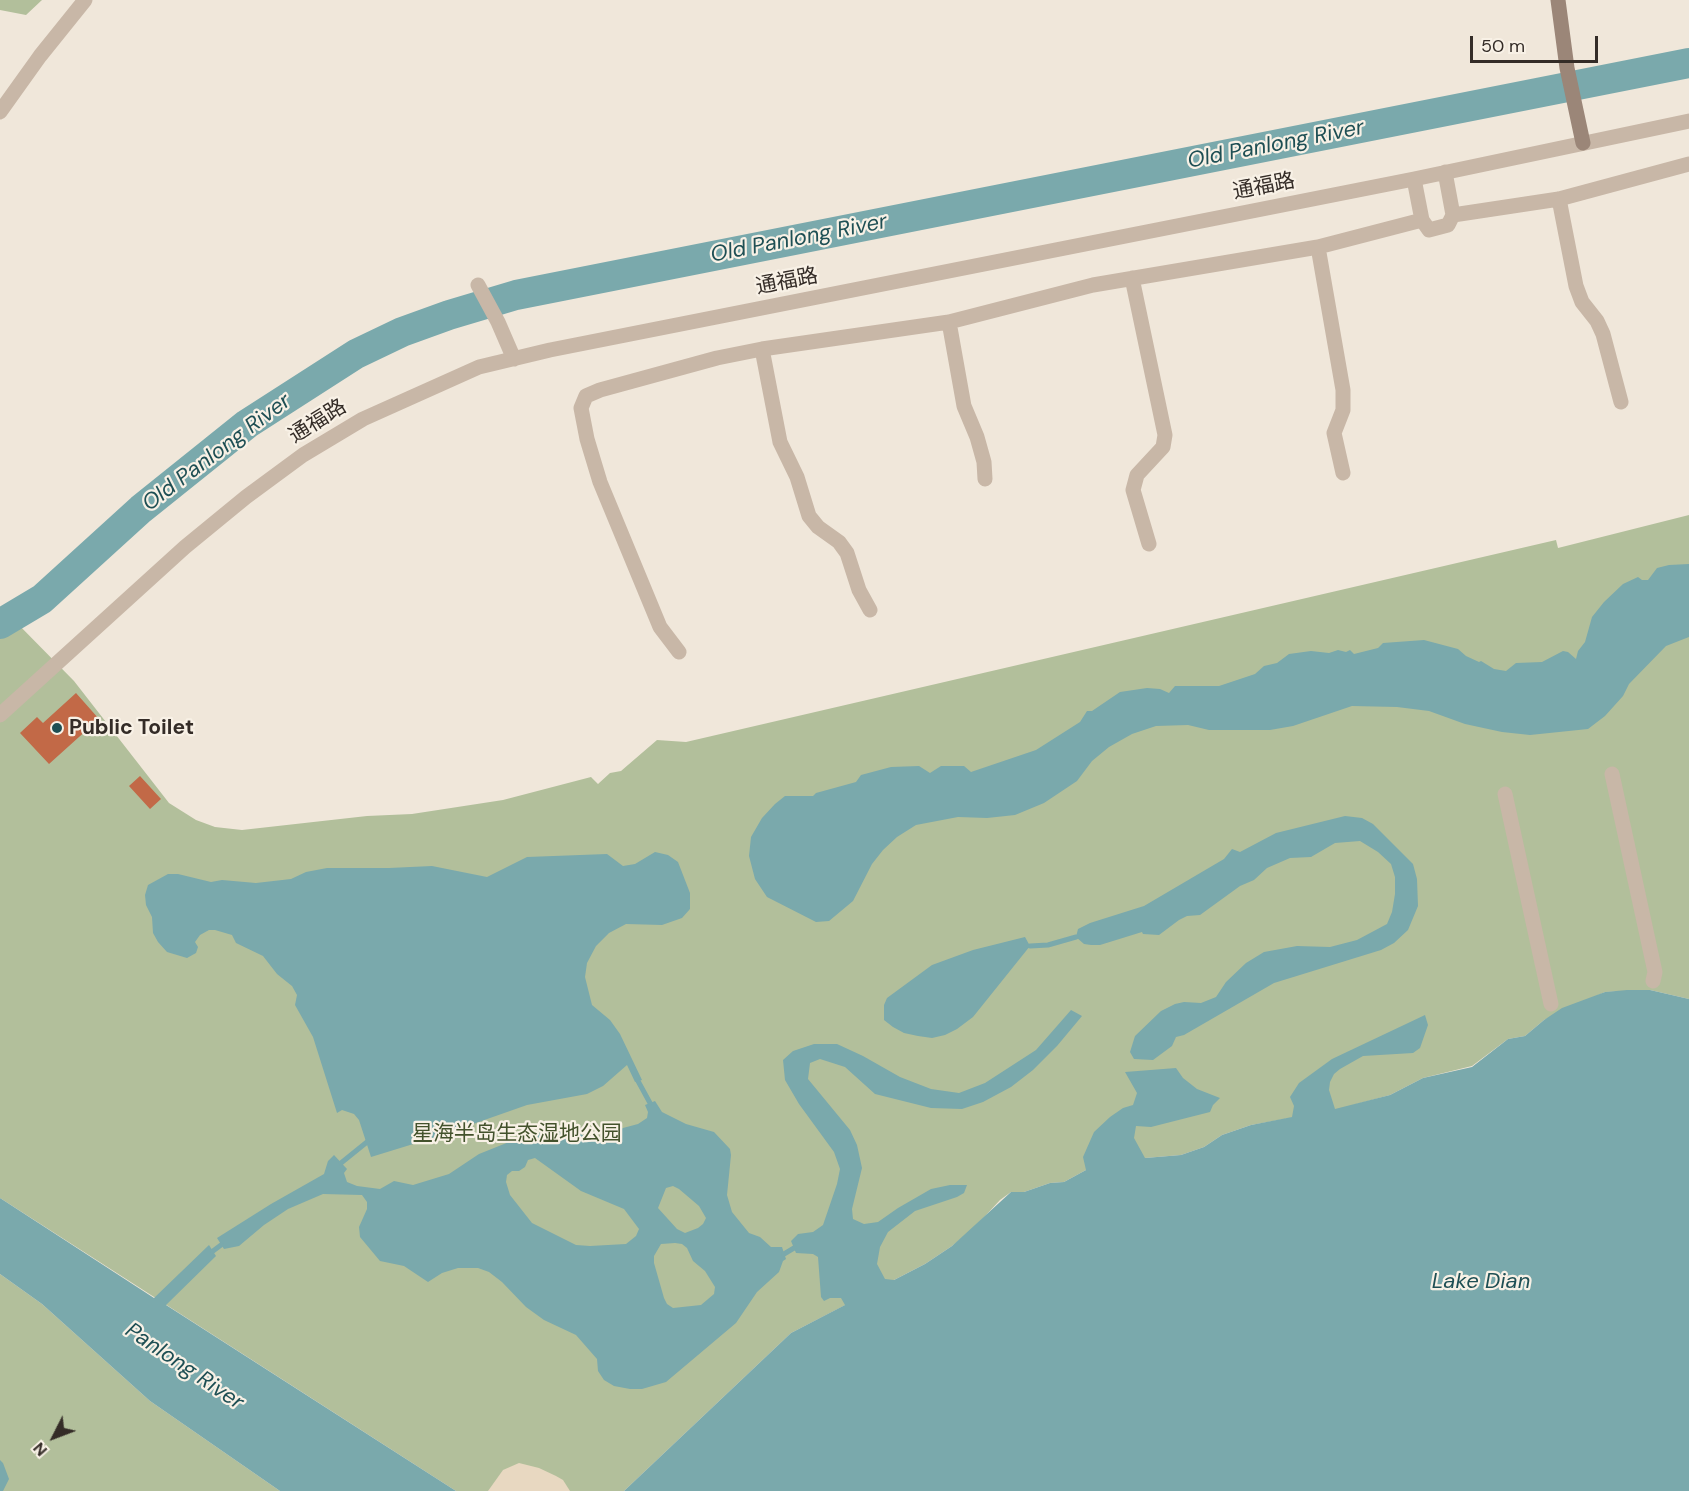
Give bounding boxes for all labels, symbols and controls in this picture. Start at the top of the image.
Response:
scale bar [1473,24,1600,62]
text: 50 m [1481,34,1525,58]
water label: Old Panlong River [1185,115,1367,175]
street label: 通福路 [1231,169,1297,205]
water label: Old Panlong River [708,209,890,269]
street label: 通福路 [754,264,820,300]
water label: Old Panlong River [137,389,297,517]
street label: 通福路 [285,395,351,449]
place label: Public Toilet [69,715,194,741]
marker: Public Toilet [50,721,64,735]
park label: 星海半岛生态湿地公园 [412,1121,622,1147]
water label: Lake Dian [1432,1269,1530,1295]
water label: Panlong River [120,1318,248,1416]
north arrow [24,1407,84,1467]
text: N [29,1438,52,1461]

